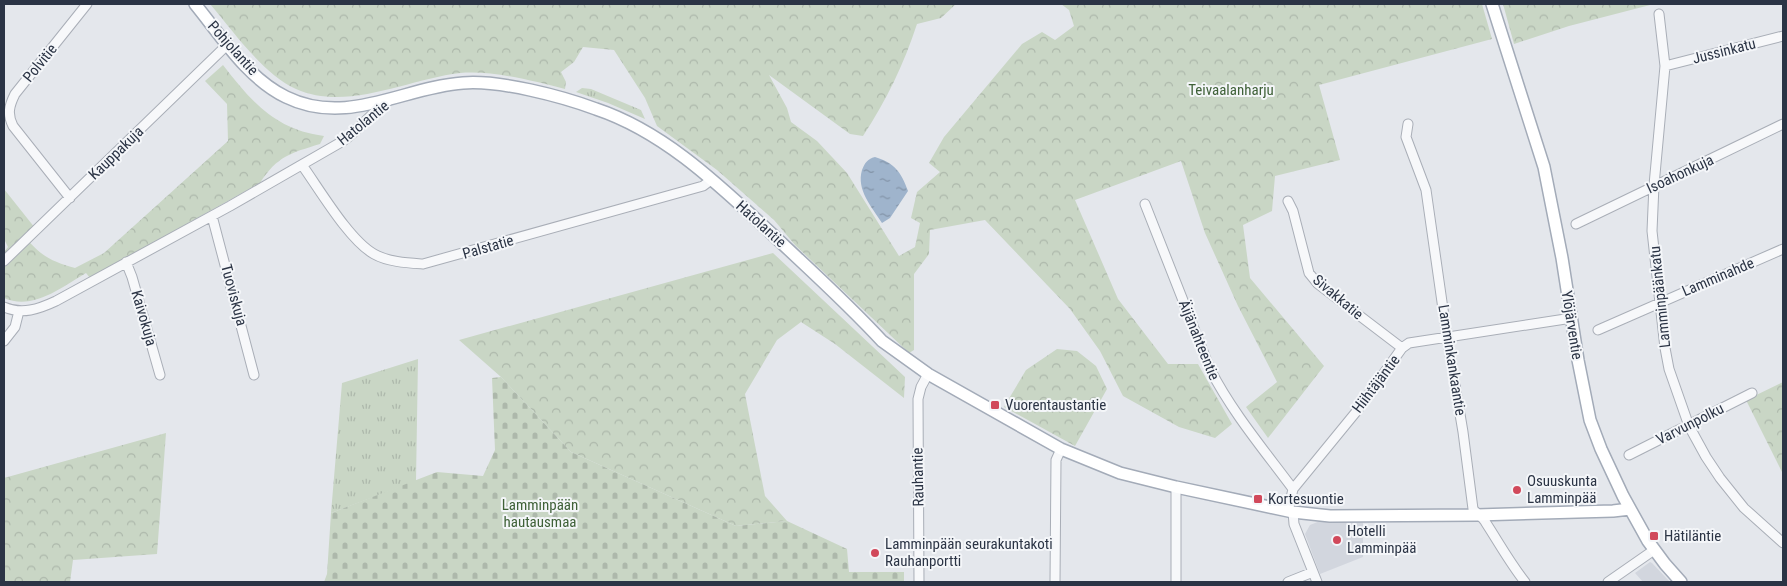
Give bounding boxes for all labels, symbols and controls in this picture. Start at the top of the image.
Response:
street label: Pohjolantie [204,17,262,79]
street label: Jussinkatu [1691,34,1757,68]
street label: Polvitie [19,40,61,86]
park label: Teivaalanharju [1188,81,1274,99]
street label: Hatolantie [334,97,392,149]
street label: Kauppakuja [85,123,147,183]
street label: Isoahonkuja [1644,151,1716,197]
street label: Hatolantie [732,197,790,251]
street label: Palstatie [460,231,516,263]
street label: Lamminpäänkatu [1646,245,1674,349]
street label: Lamminahde [1679,254,1757,300]
street label: Tuoviskuja [217,262,251,328]
street label: Sivakkatie [1309,271,1367,323]
street label: Kaivokuja [127,288,161,348]
street label: Ylöjärventie [1558,289,1586,361]
street label: Äijänahteentie [1175,297,1223,383]
street label: Lamminkankaantie [1434,303,1470,417]
street label: Hiihtäjäntie [1348,352,1404,416]
place label: Vuorentaustantie [1005,396,1106,414]
marker: Vuorentaustantie [989,399,1001,411]
street label: Varvunpolku [1653,399,1727,449]
street label: Rauhantie [908,447,928,507]
place label: Osuuskunta Lamminpää [1527,472,1597,507]
marker: Osuuskunta Lamminpää [1511,484,1523,496]
place label: Kortesuontie [1268,490,1344,508]
marker: Kortesuontie [1252,493,1264,505]
park label: Lamminpään hautausmaa [502,496,578,531]
place label: Hotelli Lamminpää [1347,522,1416,557]
place label: Hätiläntie [1664,527,1721,545]
marker: Hätiläntie [1648,530,1660,542]
marker: Hotelli Lamminpää [1331,534,1343,546]
place label: Lamminpään seurakuntakoti Rauhanportti [885,535,1053,570]
marker: Lamminpään seurakuntakoti Rauhanportti [869,547,881,559]

